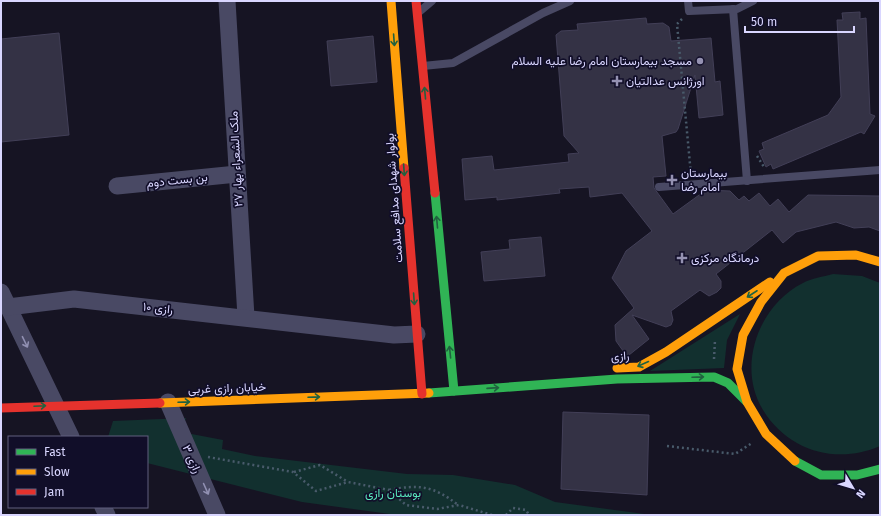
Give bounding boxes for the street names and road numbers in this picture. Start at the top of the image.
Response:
street label: ملک الشعراء بهار ۲۷ [227,111,246,207]
street label: بولوار شهدای مدافع سلامت [382,133,408,263]
street label: بن بست دوم [146,170,208,191]
street label: رازی ۱۰ [142,299,174,318]
street label: رازی [610,348,630,365]
street label: خیابان رازی غربی [188,380,266,397]
street label: رازی ۳ [179,443,204,476]

